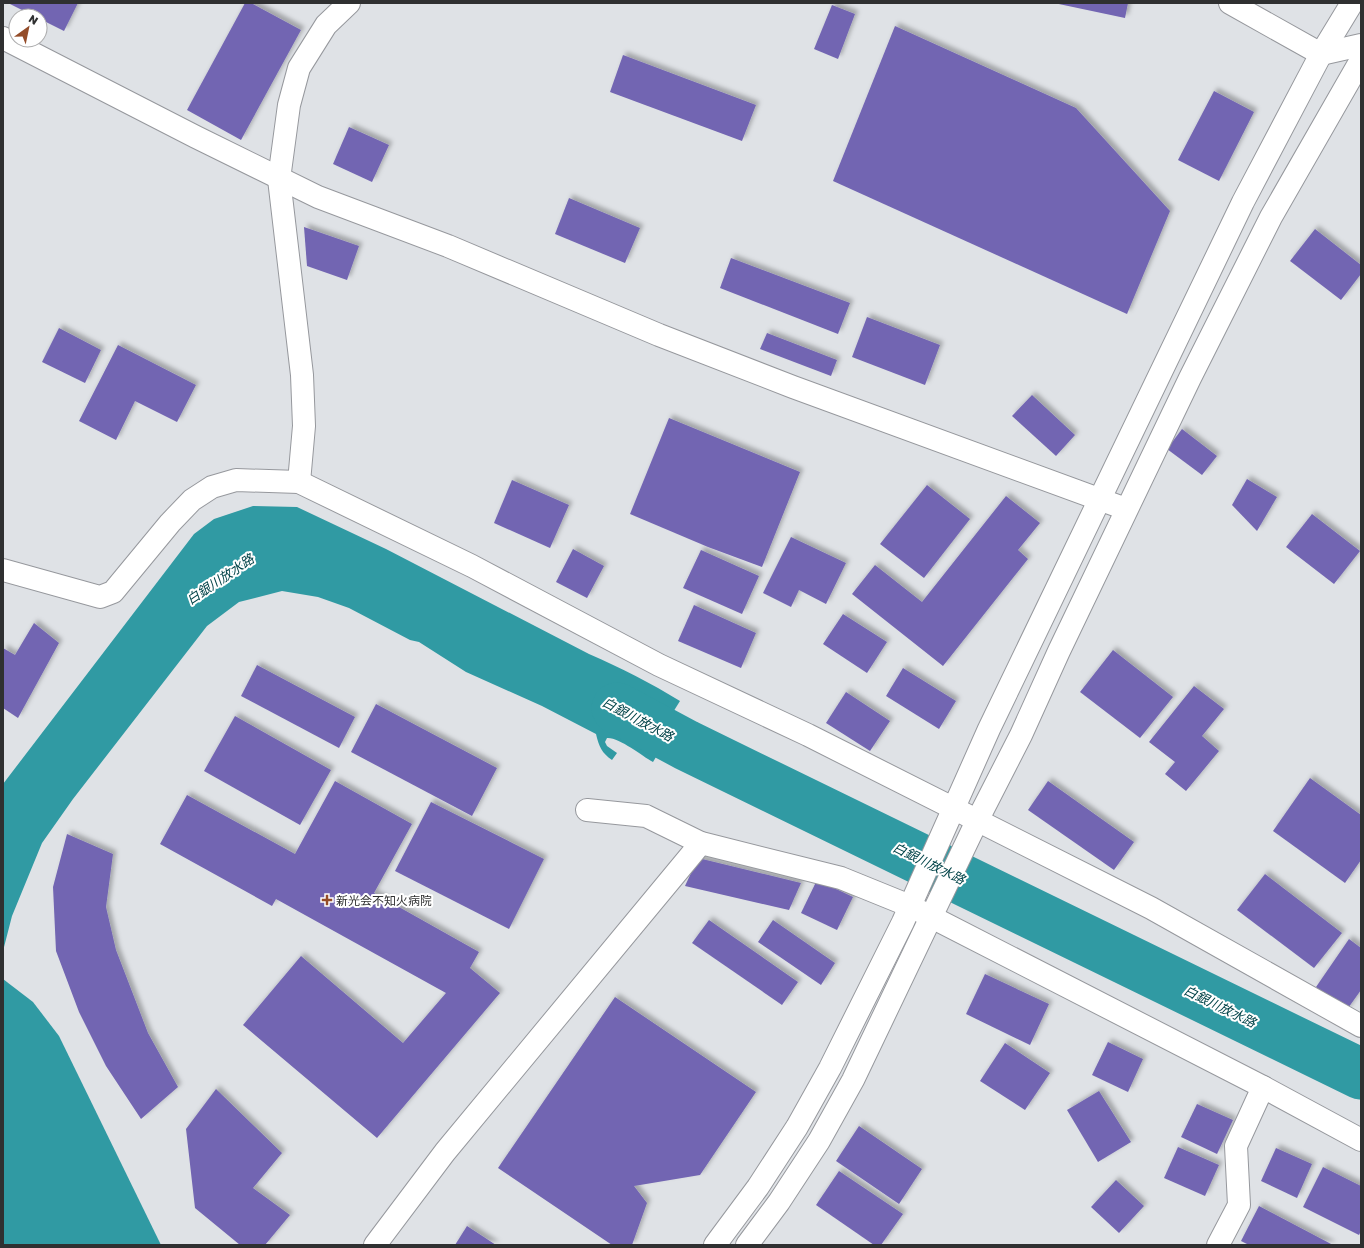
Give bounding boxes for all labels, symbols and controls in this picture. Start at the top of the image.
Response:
north arrow [8,8,48,48]
text: N [27,11,41,27]
water label: 白銀川放水路 [183,550,258,607]
water label: 白銀川放水路 [600,694,677,745]
water label: 白銀川放水路 [890,839,968,888]
place label: 新光会不知火病院 [336,893,432,908]
marker: 新光会不知火病院 [321,894,333,906]
water label: 白銀川放水路 [1181,982,1259,1031]

